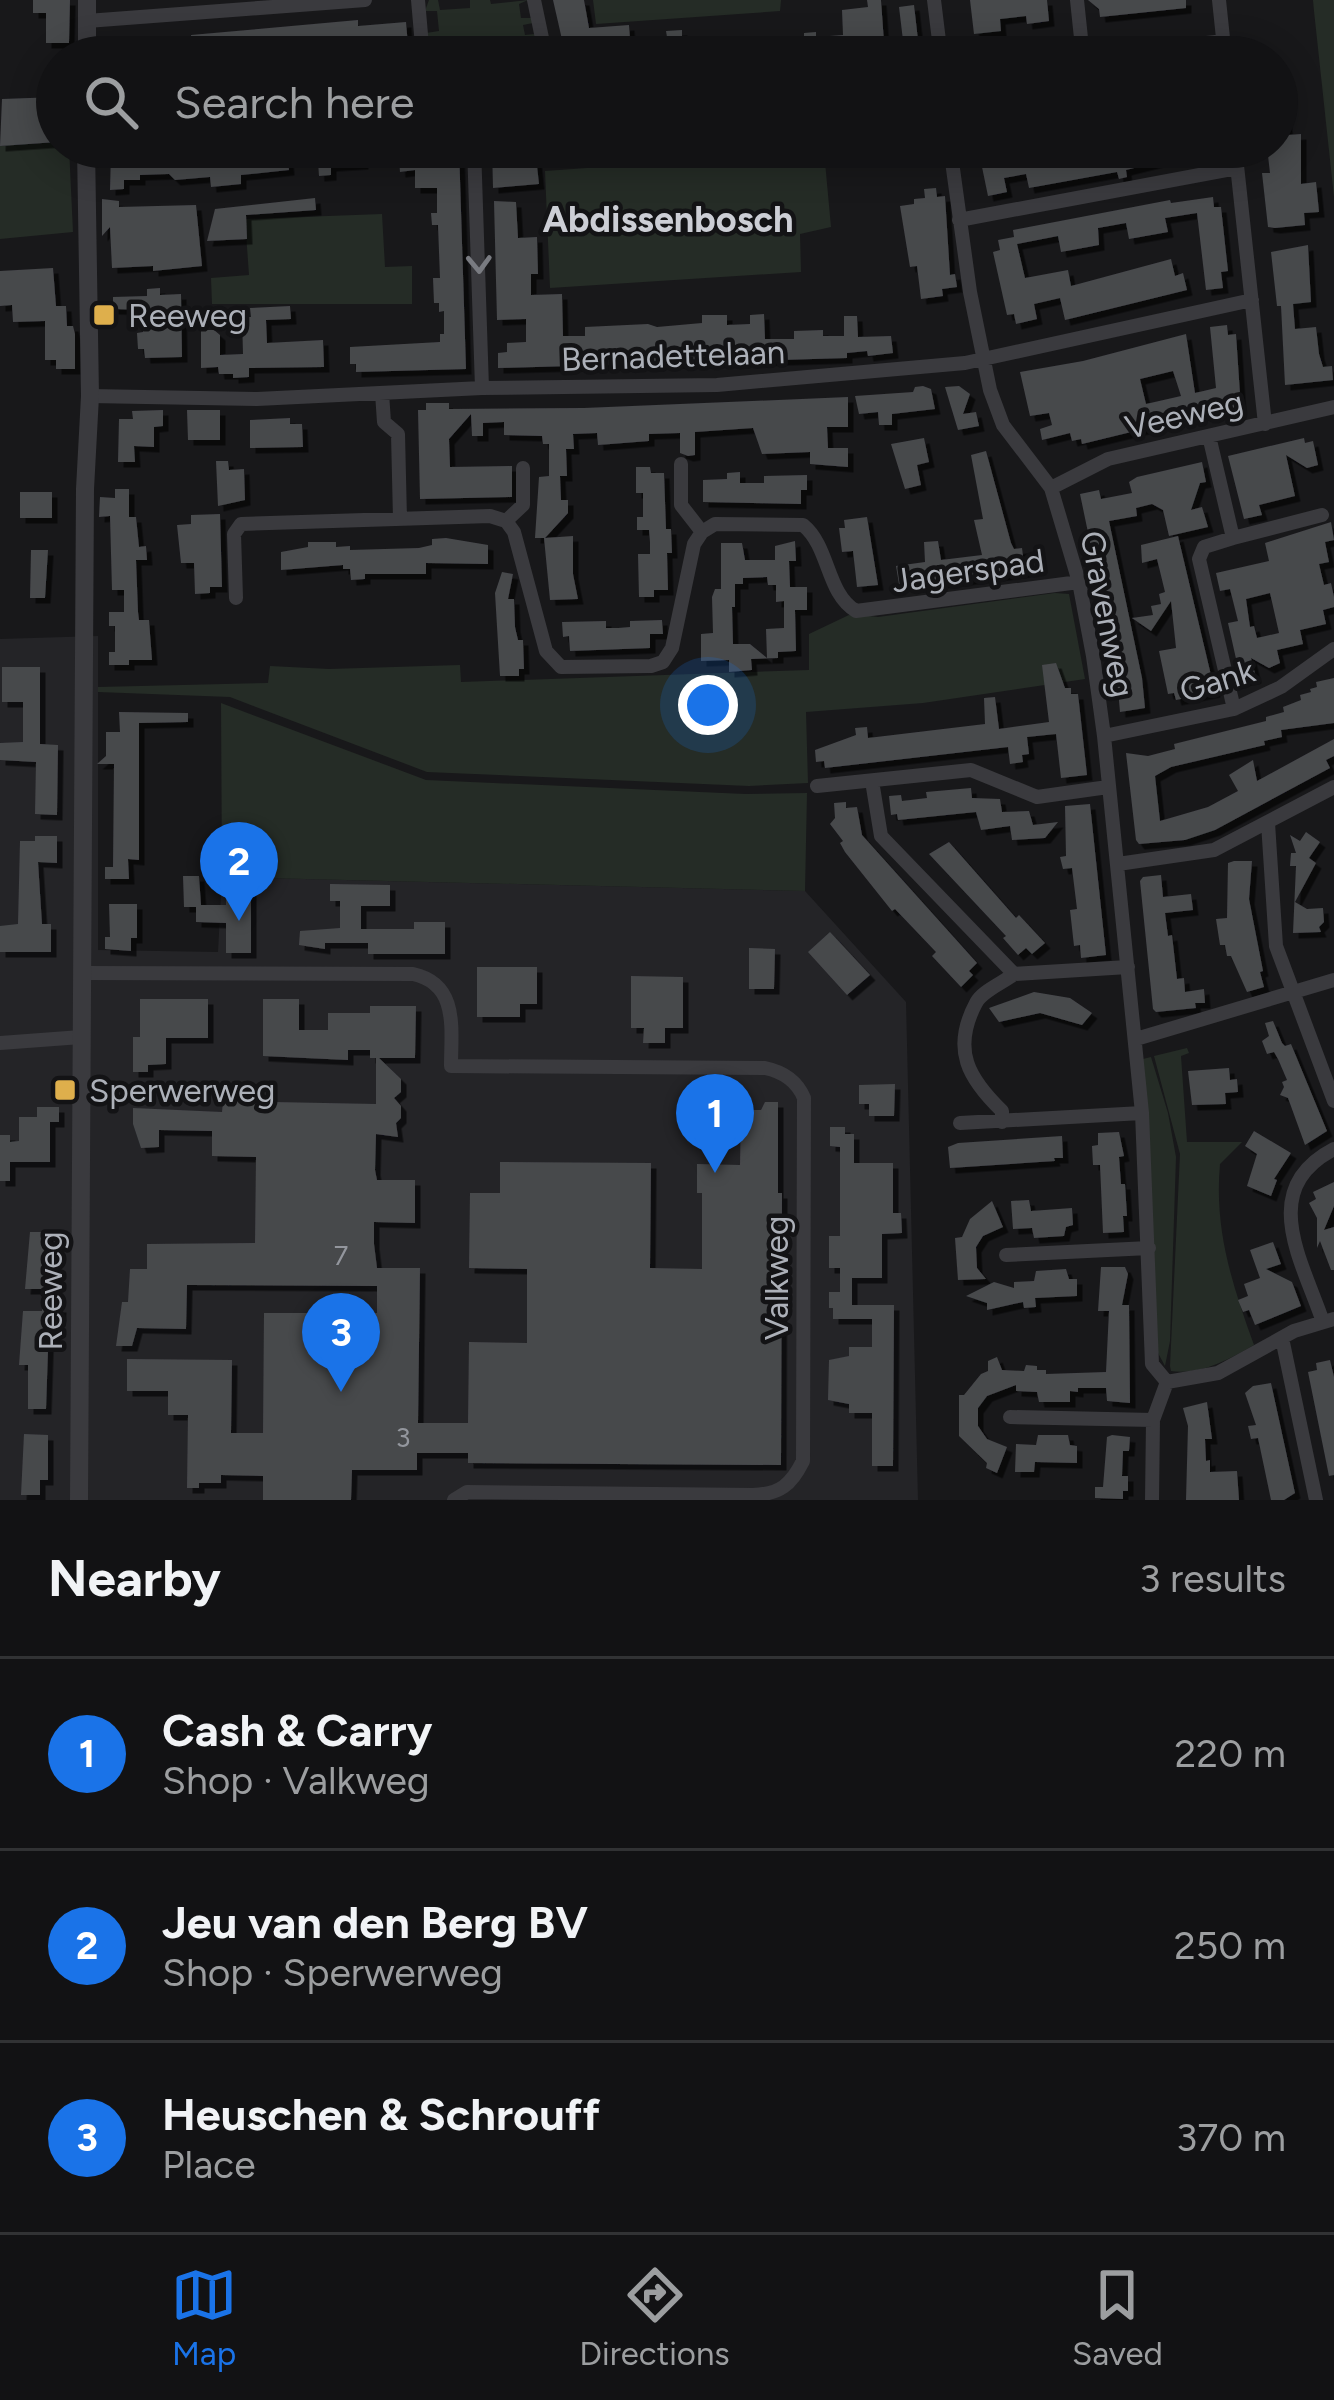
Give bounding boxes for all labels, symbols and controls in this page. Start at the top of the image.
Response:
search box [36,36,1298,168]
icon: search [78,69,144,135]
text: Search here [174,75,414,129]
district label: Abdissenbosch [542,198,794,241]
one-way arrow [465,255,491,274]
place label: Reeweg [128,296,247,335]
marker: Reeweg [91,302,117,328]
street label: Bernadettelaan [560,332,786,379]
street label: Veeweg [1121,382,1247,447]
street label: Gravenweg [1072,528,1143,701]
street label: Jagerspad [889,541,1047,600]
street label: Gank [1175,651,1259,710]
your location [678,675,738,735]
pin: 2 [200,822,278,921]
place label: Sperwerweg [89,1071,275,1110]
pin: 1 [676,1074,754,1173]
marker: Sperwerweg [52,1077,78,1103]
street label: Valkweg [757,1216,796,1340]
street label: Reeweg [31,1231,70,1351]
house number: 7 [334,1239,348,1272]
pin: 3 [302,1293,380,1392]
house number: 3 [396,1421,410,1454]
text: Nearby [48,1548,221,1609]
text: 3 results [1139,1555,1286,1602]
text: Cash & Carry [162,1703,432,1757]
text: 1 [79,1730,95,1777]
text: 220 m [1175,1730,1286,1777]
text: Shop · Valkweg [162,1757,430,1804]
text: Jeu van den Berg BV [162,1895,588,1949]
text: 2 [76,1922,98,1969]
text: 250 m [1174,1922,1286,1969]
text: Shop · Sperwerweg [162,1949,503,1996]
text: Heuschen & Schrouff [162,2087,600,2141]
text: 3 [76,2114,98,2161]
text: 370 m [1176,2114,1286,2161]
text: Place [162,2141,255,2188]
tab: Map [171,2262,237,2373]
tab: Directions [579,2262,730,2373]
tab: Saved [1072,2262,1163,2373]

